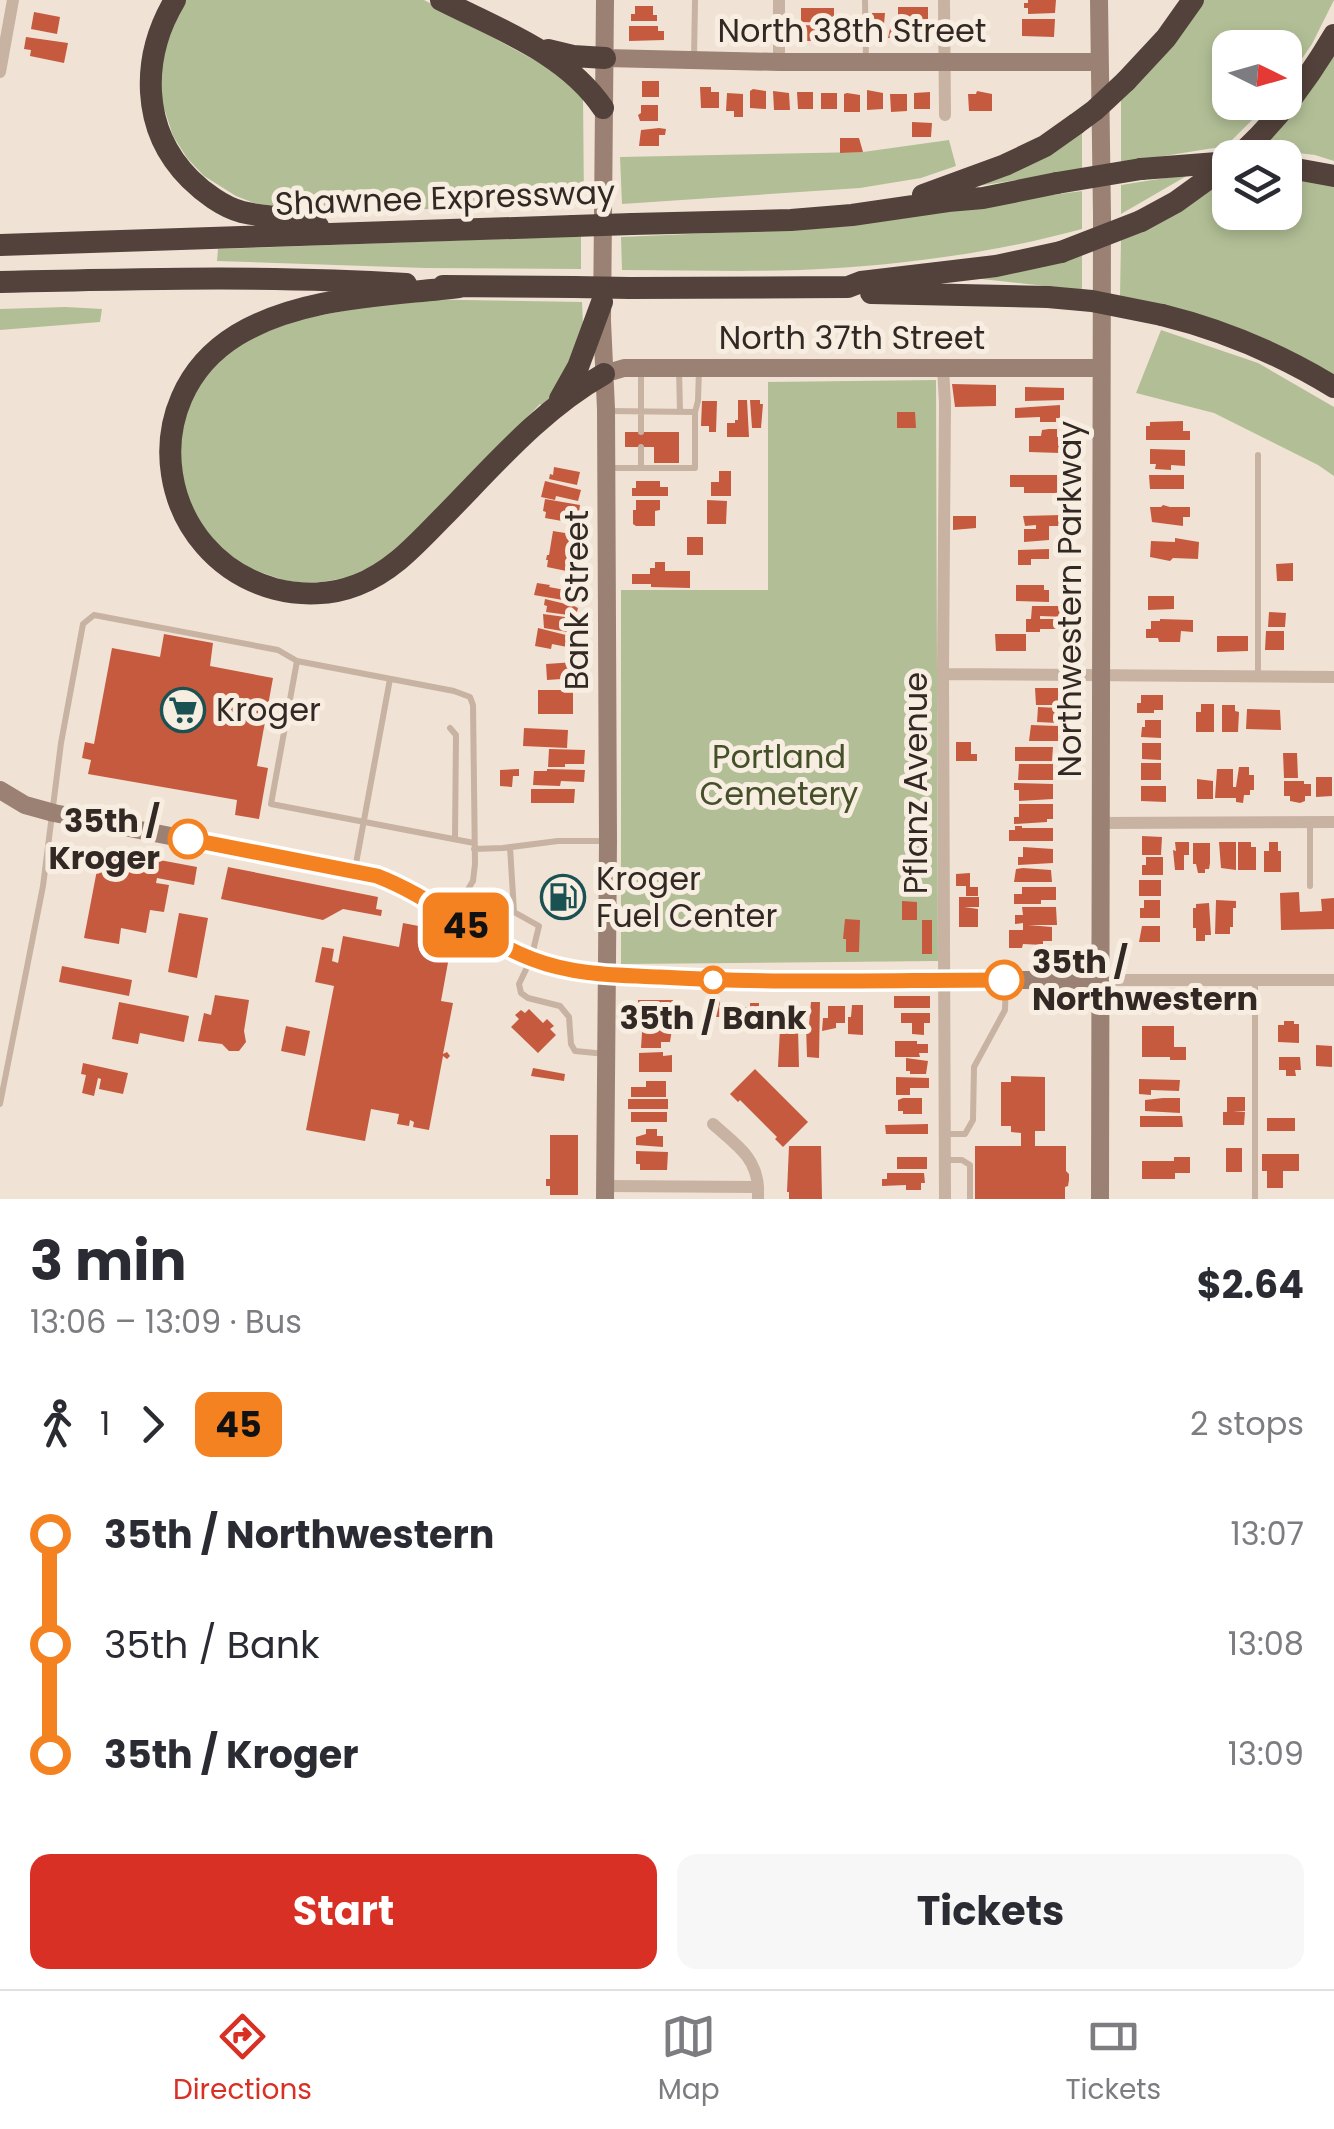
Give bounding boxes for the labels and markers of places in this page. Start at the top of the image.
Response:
supermarket icon: Kroger [160,687,206,733]
place label: Kroger [216,687,321,732]
place label: 35th / Kroger [48,798,160,880]
marker: 35th / Kroger [169,820,207,858]
place label: Kroger Fuel Center [596,856,777,938]
fuel station icon: Kroger Fuel Center [540,874,586,920]
place label: 35th / Northwestern [1032,939,1258,1021]
marker: 35th / Northwestern [985,961,1023,999]
marker: 35th / Bank [700,967,726,993]
place label: 35th / Bank [620,995,807,1040]

